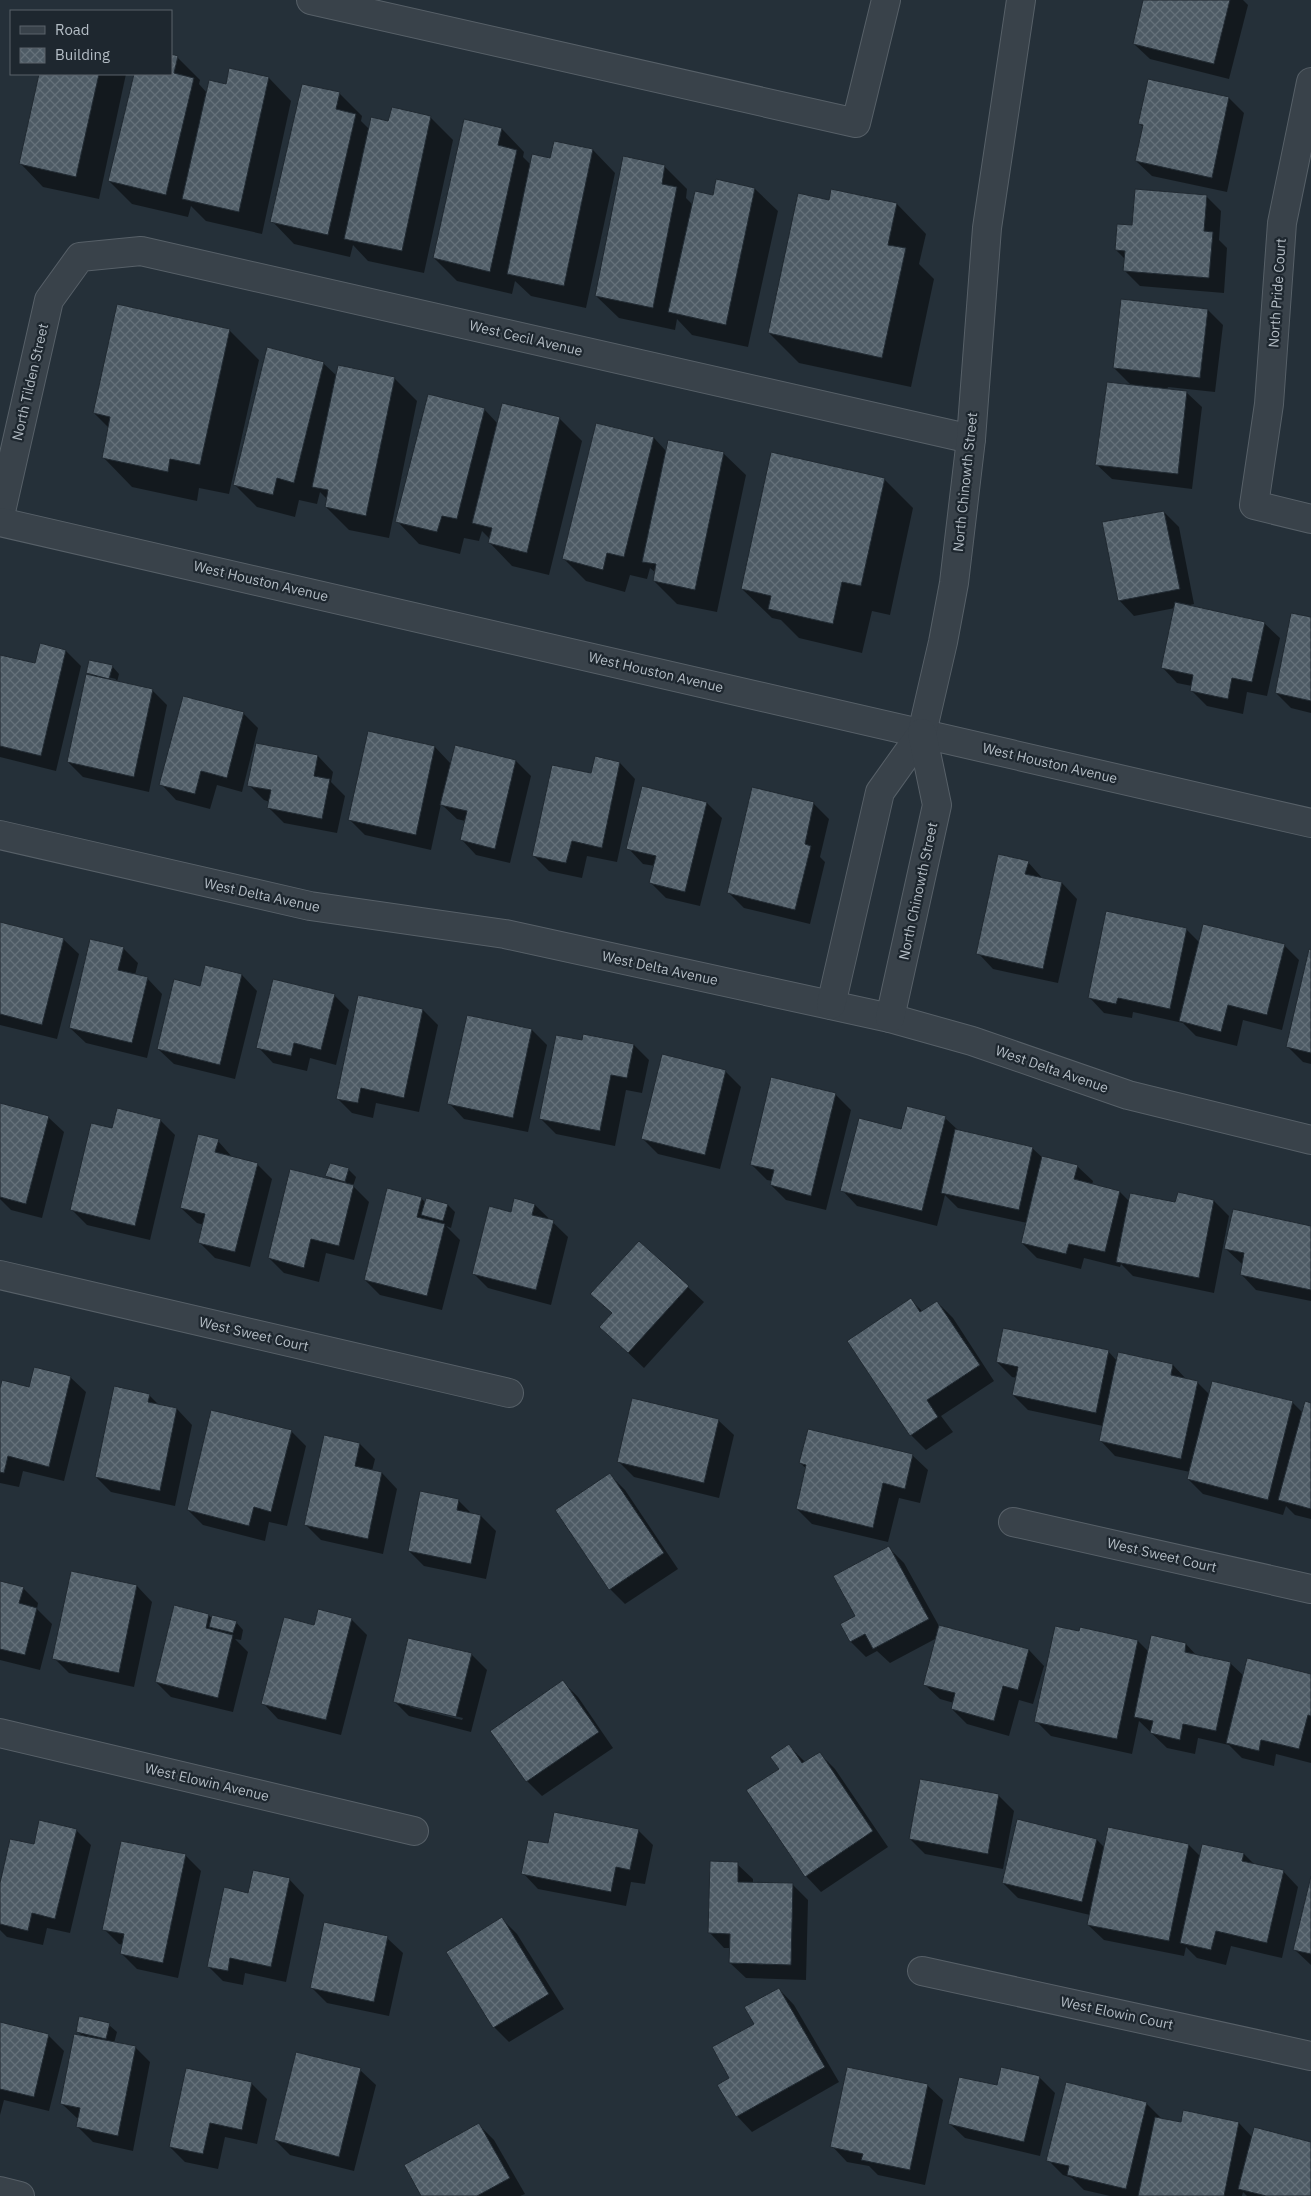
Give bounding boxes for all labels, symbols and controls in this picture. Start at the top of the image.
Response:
legend [10,10,172,75]
text: Road [55,20,90,39]
text: Building [55,45,110,64]
street label: North Pride Court [1264,238,1290,348]
street label: West Cecil Avenue [468,316,585,360]
street label: North Tilden Street [8,321,52,442]
street label: North Chinowth Street [949,411,981,553]
street label: West Houston Avenue [192,557,331,605]
street label: West Houston Avenue [587,648,726,696]
street label: West Houston Avenue [981,739,1120,787]
street label: North Chinowth Street [895,820,941,961]
street label: West Delta Avenue [202,874,322,916]
street label: West Delta Avenue [600,947,720,989]
street label: West Delta Avenue [993,1041,1111,1097]
street label: West Sweet Court [197,1313,311,1355]
street label: West Sweet Court [1105,1534,1219,1576]
street label: West Elowin Avenue [143,1759,271,1805]
street label: West Elowin Court [1059,1992,1175,2034]

